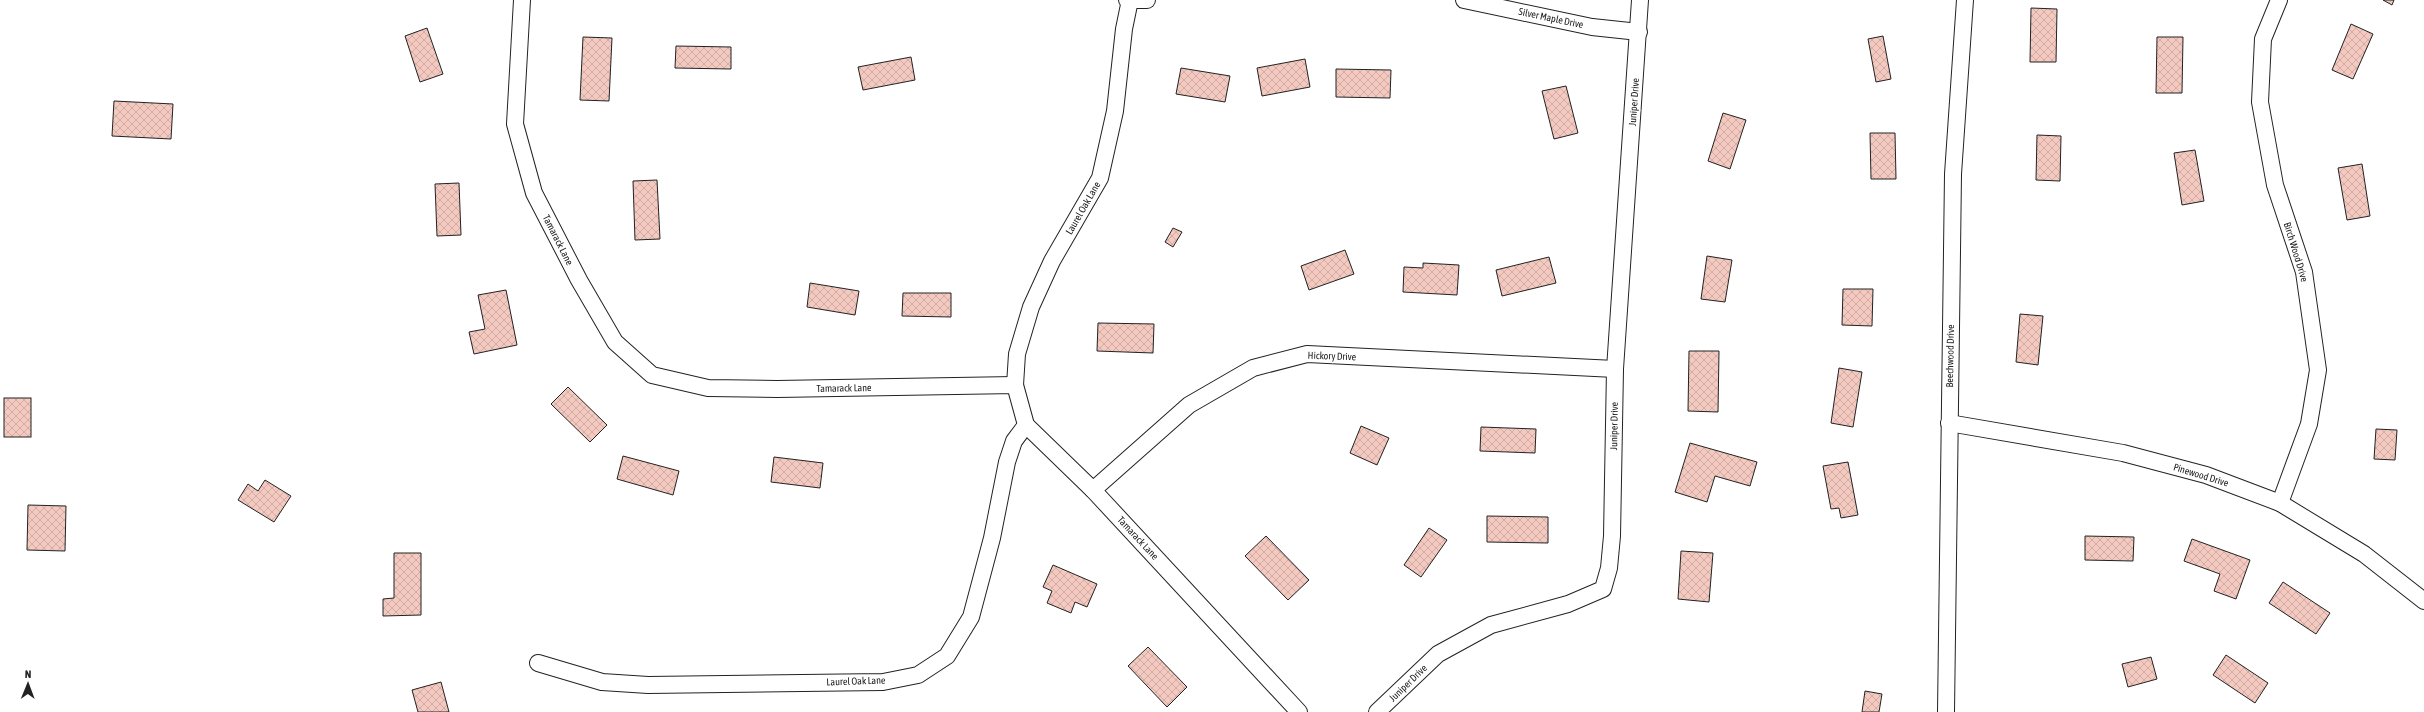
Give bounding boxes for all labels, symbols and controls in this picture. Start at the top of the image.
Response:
street label: Silver Maple Drive [1518,6,1585,30]
street label: Juniper Drive [1627,77,1641,126]
street label: Laurel Oak Lane [1063,179,1103,236]
street label: Tamarack Lane [541,213,576,267]
street label: Birch Wood Drive [2282,221,2310,284]
street label: Beechwood Drive [1944,324,1956,388]
street label: Hickory Drive [1308,350,1357,362]
street label: Tamarack Lane [816,382,872,394]
street label: Juniper Drive [1608,401,1620,450]
street label: Pinewood Drive [2172,461,2230,489]
street label: Tamarack Lane [1115,514,1161,562]
street label: Juniper Drive [1387,662,1429,704]
north arrow [8,664,48,704]
text: N [25,668,32,680]
street label: Laurel Oak Lane [826,674,886,688]

